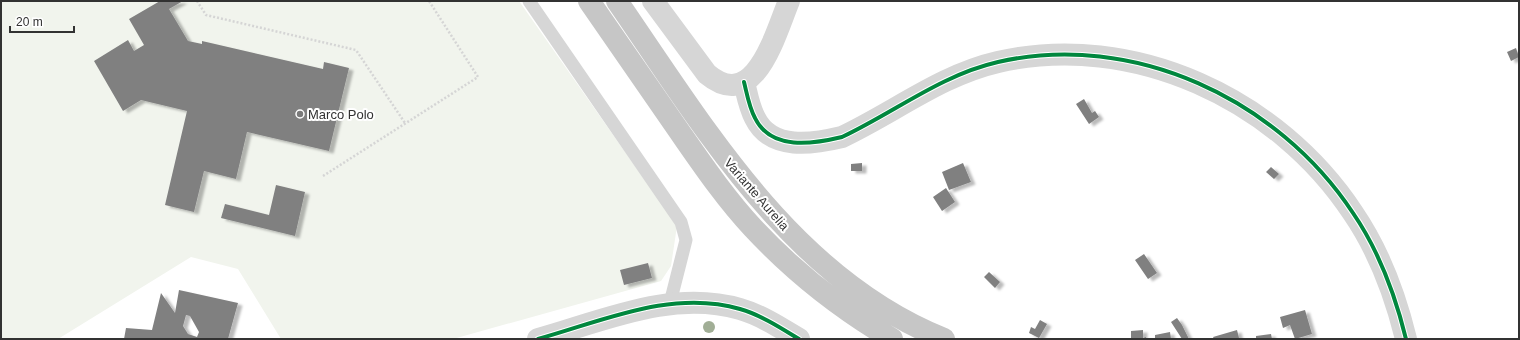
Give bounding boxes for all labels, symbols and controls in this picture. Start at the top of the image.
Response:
scale bar [10,8,74,34]
text: 20 m [16,15,43,29]
place label: Marco Polo [308,107,374,122]
marker: Marco Polo [295,109,305,119]
street label: Variante Aurelia [721,155,793,234]

